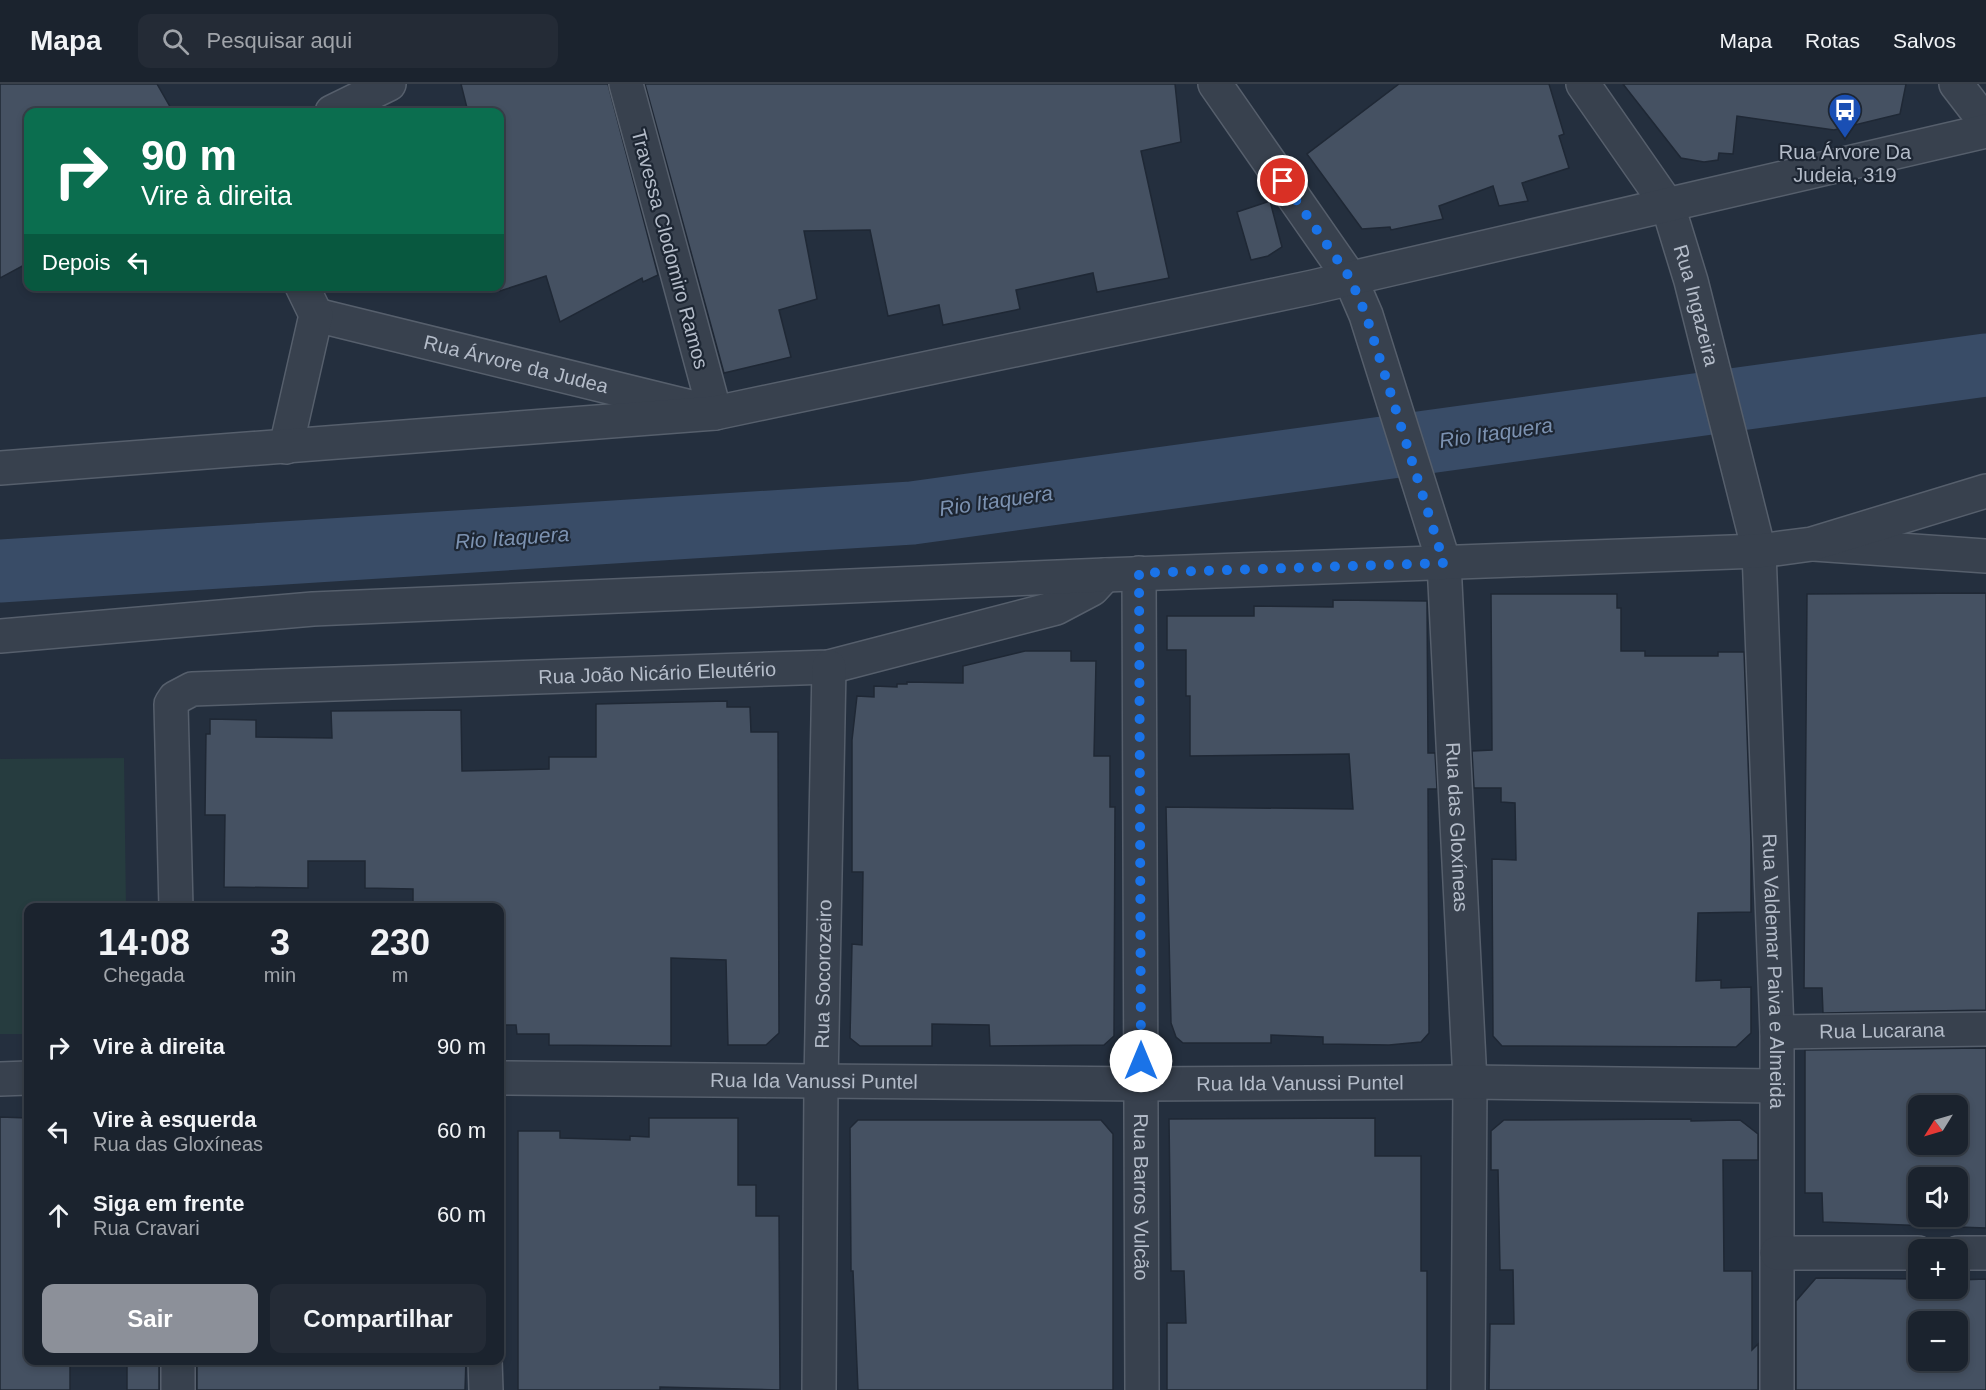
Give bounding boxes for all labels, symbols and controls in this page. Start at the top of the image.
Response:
search box [138,14,558,68]
text: Mapa [30,25,102,56]
icon: search [159,25,192,58]
text: Pesquisar aqui [207,28,352,53]
text: Mapa [1720,29,1772,52]
text: Rotas [1805,29,1860,52]
text: Salvos [1893,29,1956,52]
bus stop icon: Rua Árvore Da Judeia, 319 [1827,92,1863,139]
street label: Travessa Clodomiro Ramos [627,127,713,371]
icon: right [42,132,120,210]
text: 90 m [141,132,237,179]
place label: Rua Árvore Da Judeia, 319 [1779,141,1912,186]
pin [1257,155,1308,206]
icon: arrive [1266,164,1299,197]
text: Vire à direita [141,181,292,211]
street label: Rua Ingazeira [1670,242,1723,369]
icon: left [122,246,155,279]
text: Depois [42,250,110,275]
street label: Rua Árvore da Judea [422,331,611,398]
water label: Rio Itaquera [1438,413,1554,452]
water label: Rio Itaquera [938,481,1054,520]
water label: Rio Itaquera [454,522,570,553]
street label: Rua João Nicário Eleutério [538,658,777,688]
street label: Rua das Gloxíneas [1442,742,1472,913]
street label: Rua Valdemar Paiva e Almeida [1759,833,1788,1110]
street label: Rua Socorozeiro [811,899,836,1049]
text: 14:08 [98,922,190,963]
text: 3 [270,922,290,963]
text: 230 [370,922,430,963]
text: Chegada [103,964,185,986]
text: min [264,964,296,986]
text: m [392,964,408,986]
street label: Rua Lucarana [1819,1019,1946,1042]
position arrow [1109,1029,1173,1093]
icon: right [42,1031,75,1064]
text: Vire à direita [93,1034,225,1059]
text: 90 m [437,1034,486,1059]
street label: Rua Ida Vanussi Puntel [710,1069,918,1093]
street label: Rua Ida Vanussi Puntel [1196,1071,1404,1095]
north arrow [1908,1095,1968,1155]
map controls [1908,1095,1968,1371]
text: Vire à esquerda [93,1107,256,1132]
street label: Rua Barros Vulcão [1130,1113,1153,1281]
icon: left [42,1115,75,1148]
text: 60 m [437,1118,486,1143]
text: Rua das Gloxíneas [93,1133,263,1155]
button: sound [1908,1167,1968,1227]
text: Siga em frente [93,1191,245,1216]
icon: ahead [42,1199,75,1232]
text: 60 m [437,1202,486,1227]
text: Rua Cravari [93,1217,200,1239]
button: + [1908,1239,1968,1299]
button: Sair [42,1284,258,1353]
button: Compartilhar [270,1284,486,1353]
button: − [1908,1311,1968,1371]

